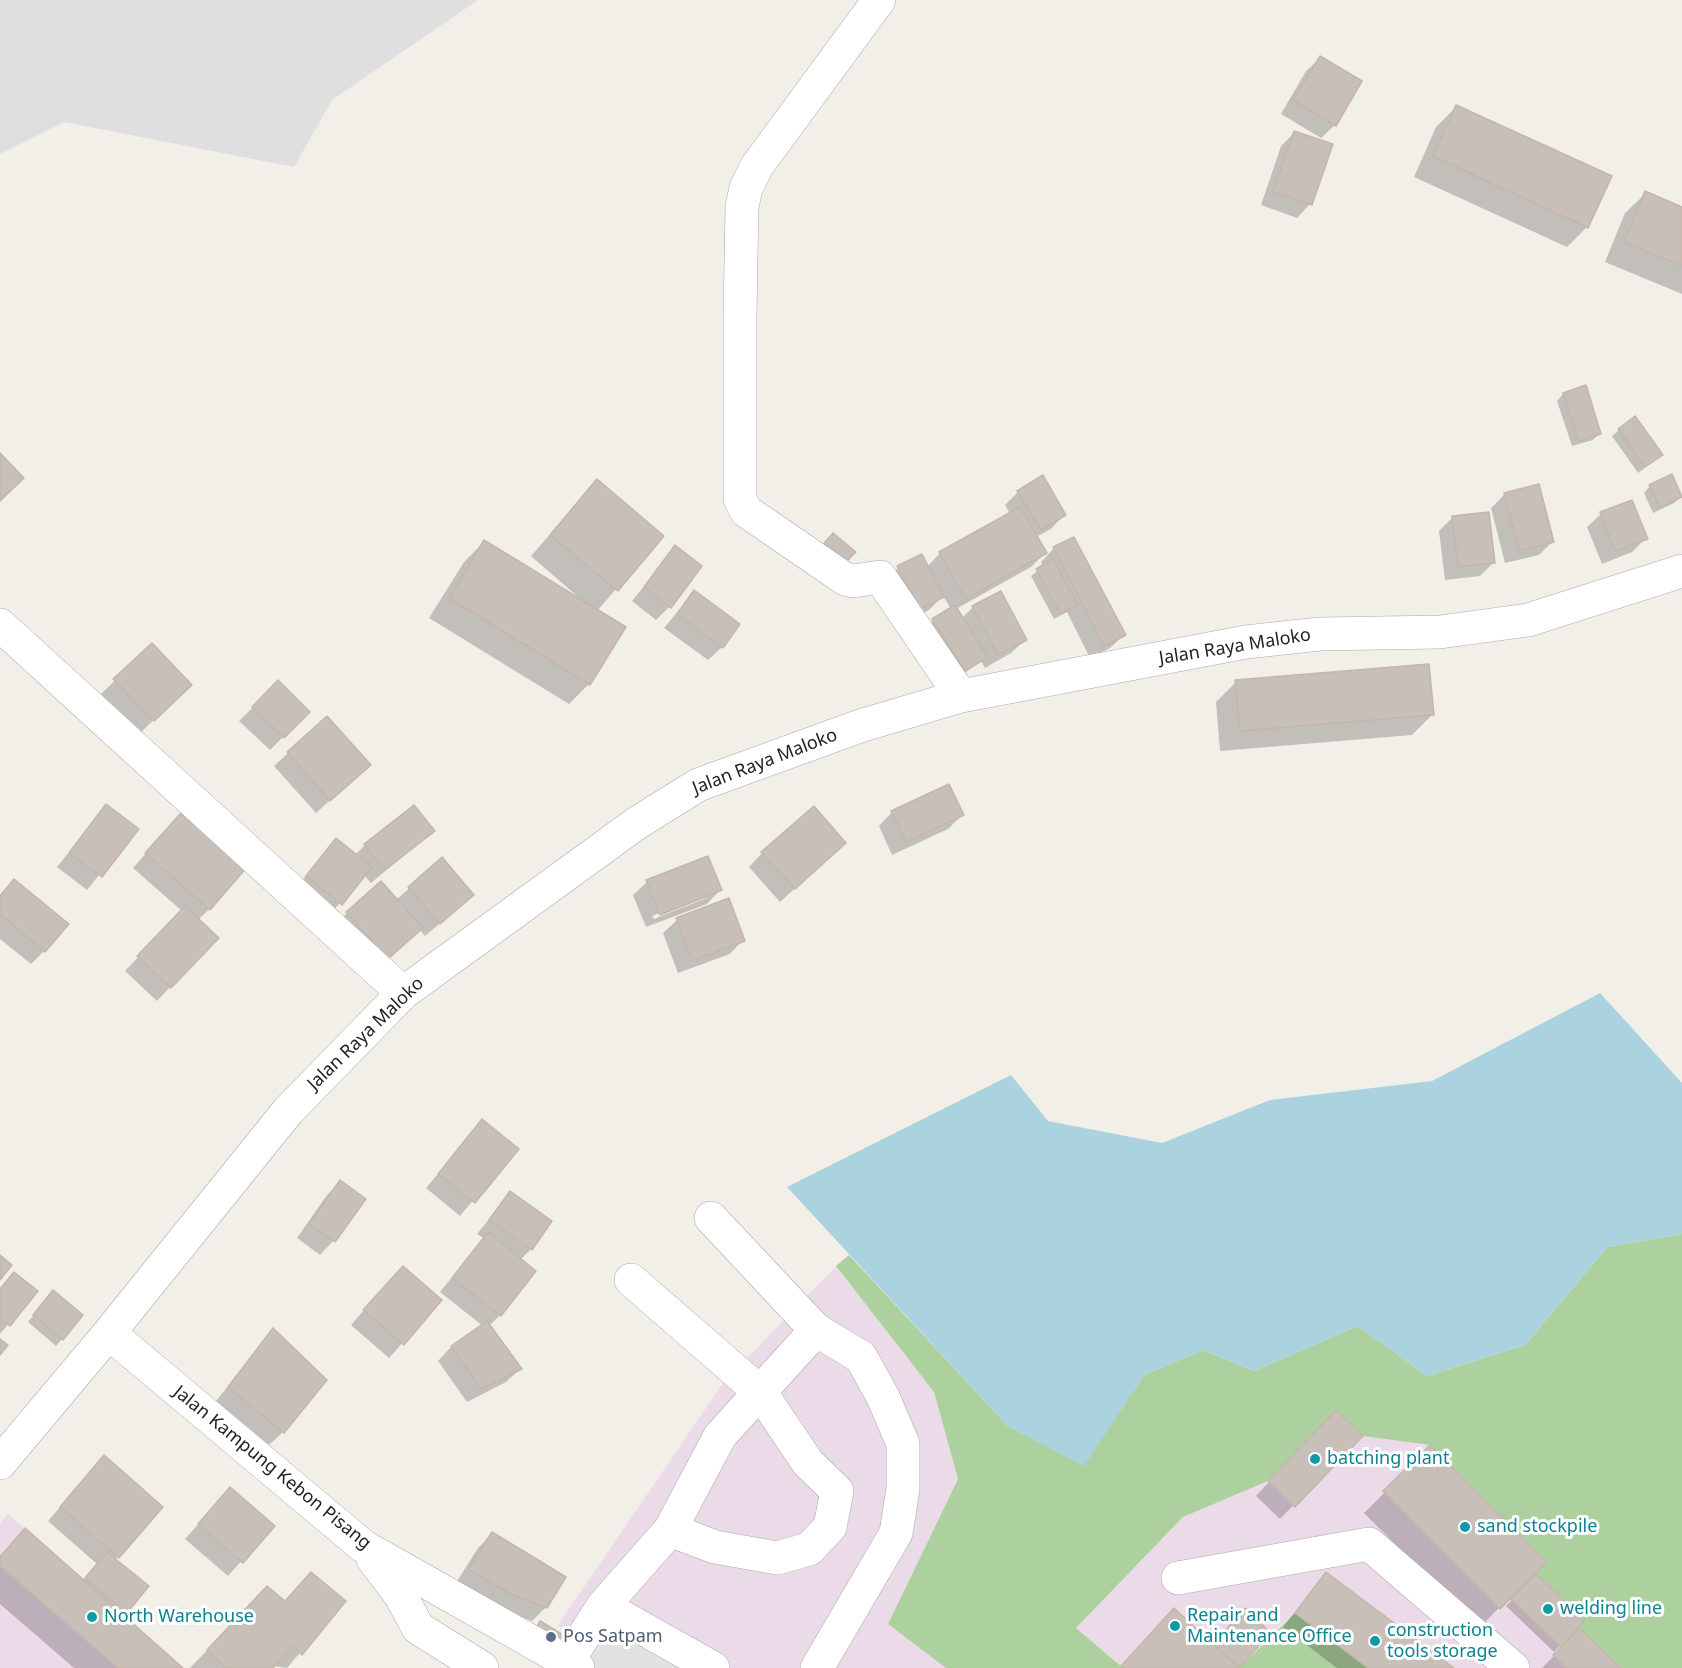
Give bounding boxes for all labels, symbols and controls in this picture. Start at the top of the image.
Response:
street label: Jalan Raya Maloko [1158,624,1312,670]
street label: Jalan Raya Maloko [690,724,840,800]
street label: Jalan Raya Maloko [303,973,429,1095]
street label: Jalan Kampung Kebon Pisang [169,1382,375,1554]
place label: batching plant [1327,1448,1449,1470]
marker: batching plant [1308,1452,1322,1466]
place label: sand stockpile [1477,1516,1597,1538]
marker: sand stockpile [1458,1520,1472,1534]
place label: welding line [1560,1598,1662,1620]
marker: welding line [1541,1602,1555,1616]
place label: Repair and Maintenance Office [1187,1605,1352,1648]
place label: North Warehouse [104,1606,254,1628]
marker: North Warehouse [85,1610,99,1624]
marker: Repair and Maintenance Office [1168,1619,1182,1633]
place label: construction tools storage [1387,1620,1498,1662]
place label: Pos Satpam [563,1626,663,1648]
marker: Pos Satpam [544,1630,558,1644]
marker: construction tools storage [1368,1634,1382,1648]

